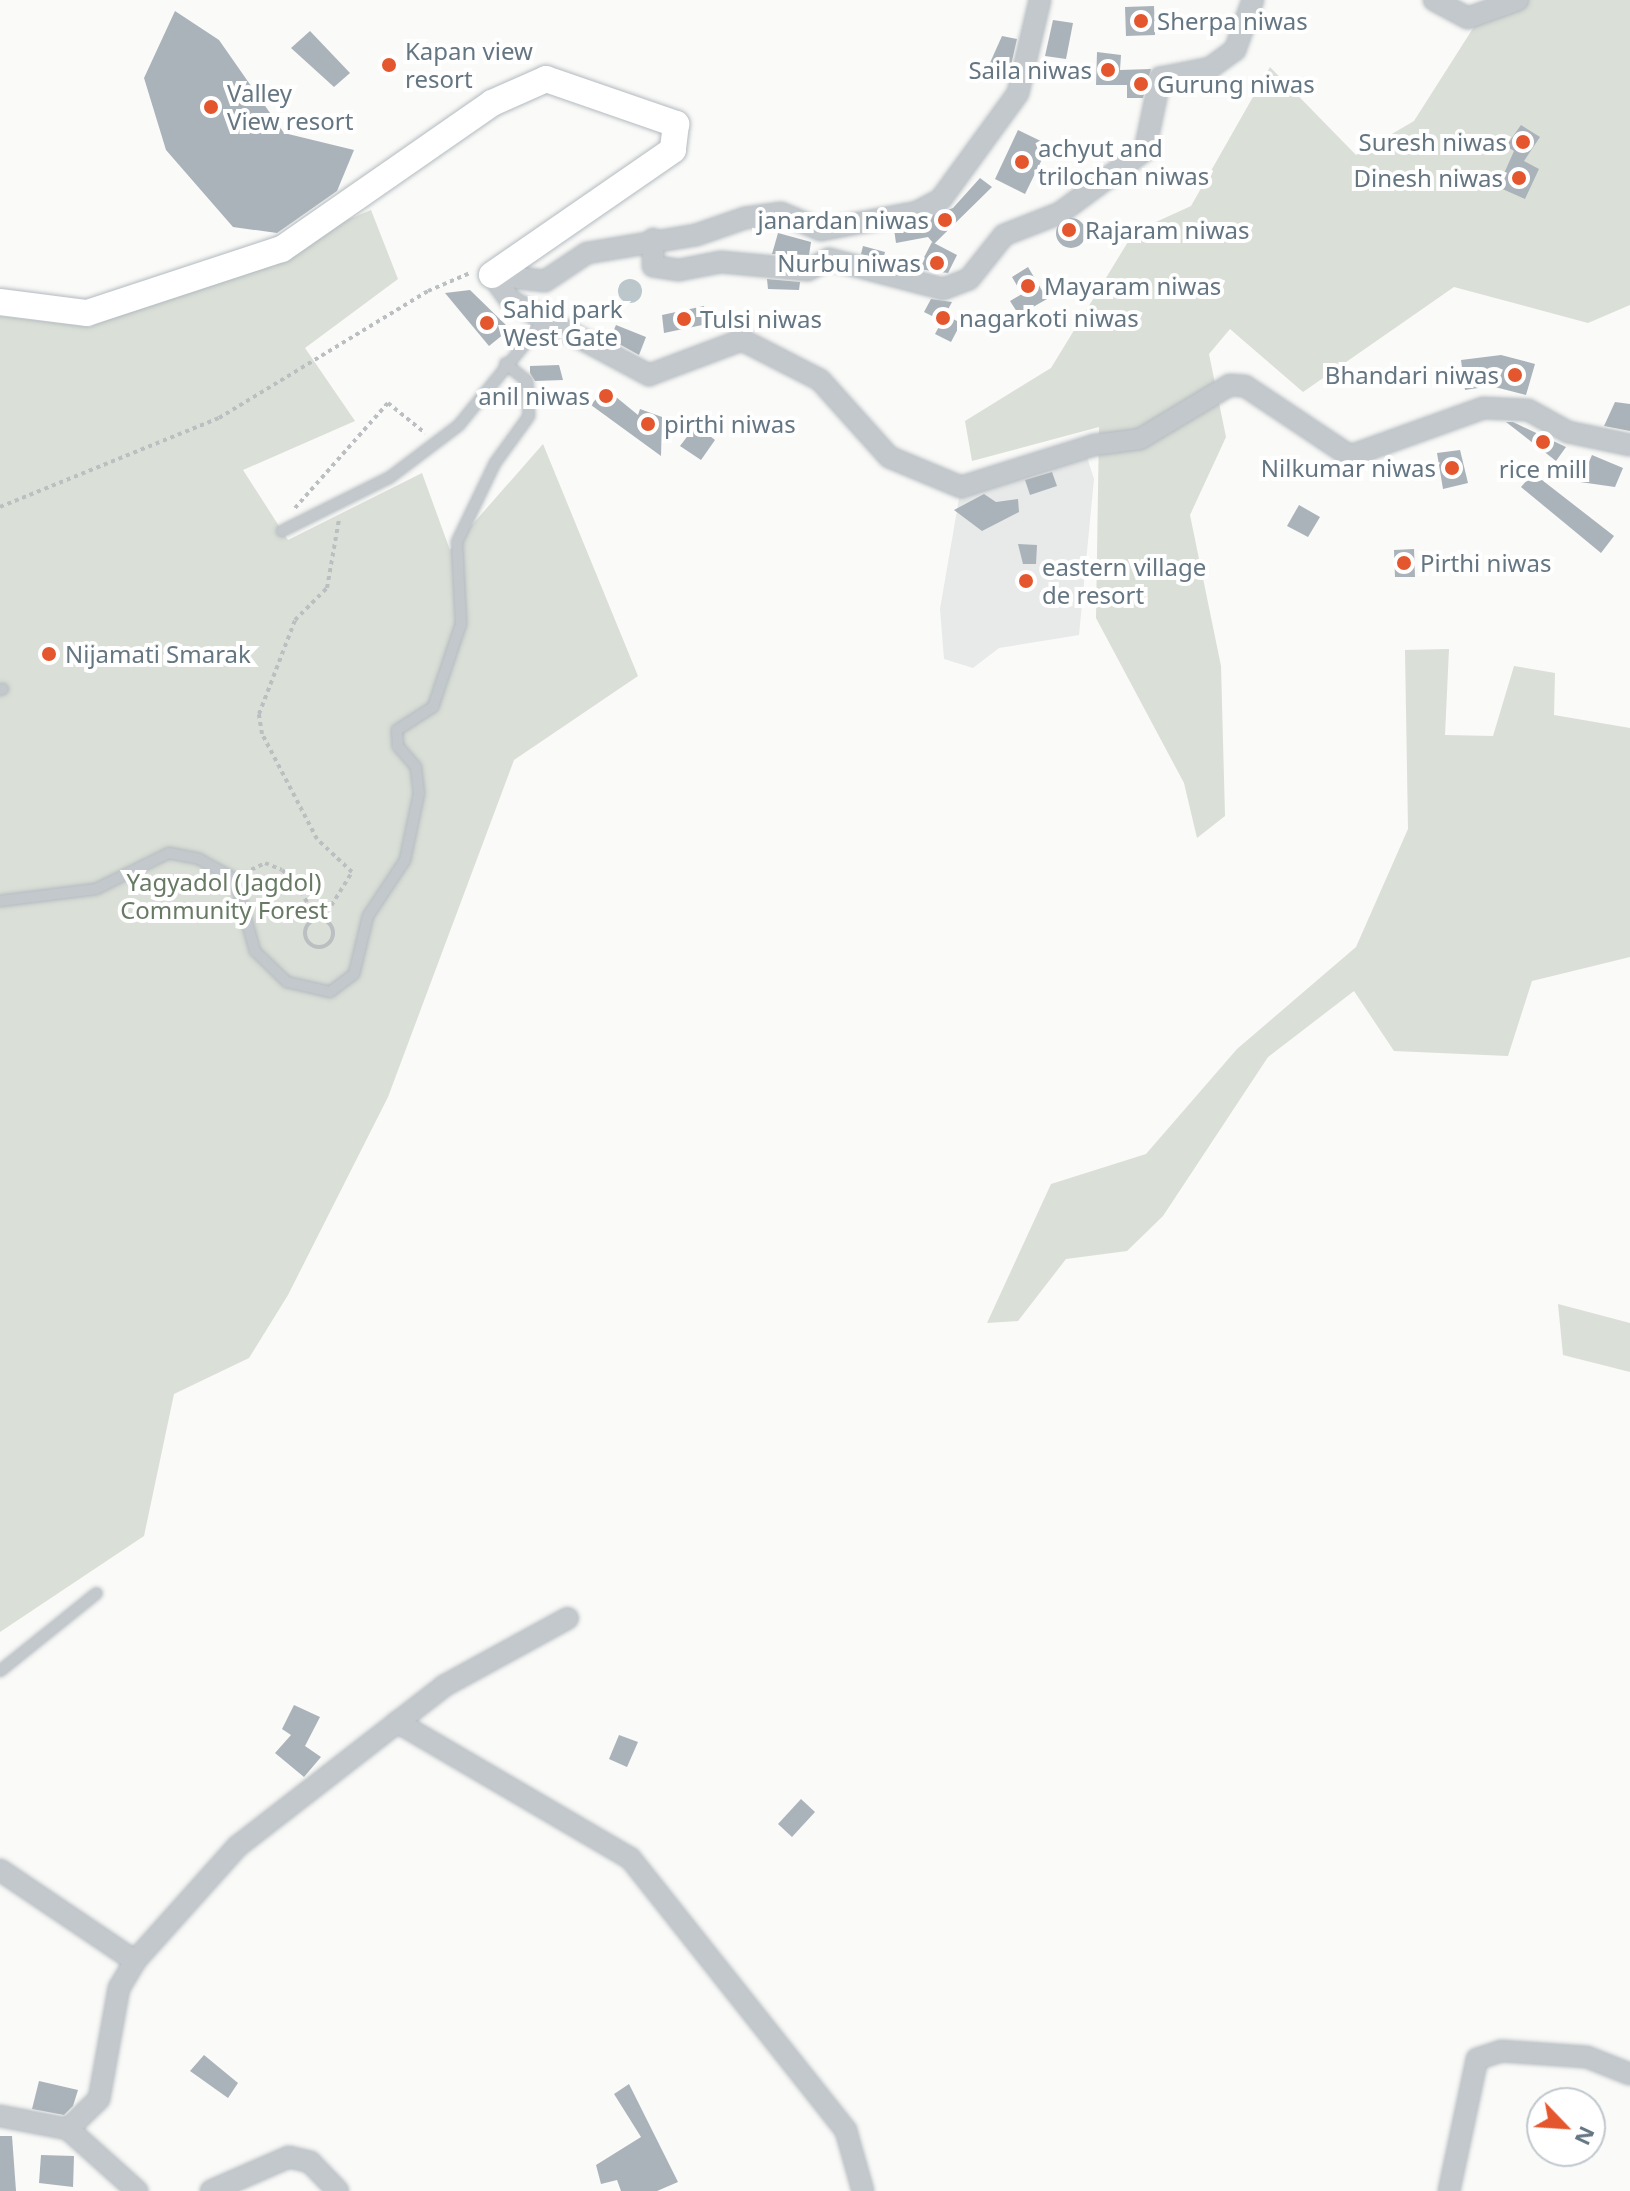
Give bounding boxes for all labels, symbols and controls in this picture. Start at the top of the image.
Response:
place label: Sherpa niwas [1157,7,1308,35]
marker: Sherpa niwas [1132,12,1150,30]
place label: Kapan view resort [405,37,533,93]
marker: Kapan view resort [380,56,398,74]
place label: Saila niwas [968,56,1092,84]
marker: Saila niwas [1099,61,1117,79]
place label: Gurung niwas [1157,70,1315,98]
marker: Gurung niwas [1132,75,1150,93]
place label: Valley View resort [227,79,353,135]
marker: Valley View resort [202,98,220,116]
place label: Suresh niwas [1359,128,1507,156]
marker: Suresh niwas [1514,133,1532,151]
place label: achyut and trilochan niwas [1038,134,1209,190]
marker: achyut and trilochan niwas [1013,153,1031,171]
place label: Dinesh niwas [1354,164,1503,192]
marker: Dinesh niwas [1510,169,1528,187]
place label: janardan niwas [757,206,929,234]
marker: janardan niwas [936,211,954,229]
place label: Rajaram niwas [1085,216,1249,244]
marker: Rajaram niwas [1060,221,1078,239]
place label: Nurbu niwas [777,249,921,277]
marker: Nurbu niwas [928,254,946,272]
place label: Mayaram niwas [1044,272,1221,300]
marker: Mayaram niwas [1019,277,1037,295]
place label: Sahid park West Gate [503,295,623,351]
place label: nagarkoti niwas [959,304,1139,332]
place label: Tulsi niwas [700,305,822,333]
marker: nagarkoti niwas [934,309,952,327]
marker: Tulsi niwas [675,310,693,328]
marker: Sahid park West Gate [478,314,496,332]
place label: Bhandari niwas [1325,361,1499,389]
marker: Bhandari niwas [1506,366,1524,384]
place label: anil niwas [478,382,590,410]
marker: anil niwas [597,387,615,405]
place label: pirthi niwas [664,410,796,438]
marker: pirthi niwas [639,415,657,433]
marker: rice mill [1534,433,1552,451]
place label: Nilkumar niwas [1261,454,1436,482]
place label: rice mill [1499,455,1587,483]
marker: Nilkumar niwas [1443,459,1461,477]
place label: Pirthi niwas [1420,549,1551,577]
place label: eastern village de resort [1042,553,1206,609]
marker: Pirthi niwas [1395,554,1413,572]
marker: eastern village de resort [1017,572,1035,590]
place label: Nijamati Smarak [65,640,251,668]
marker: Nijamati Smarak [40,645,58,663]
park label: Yagyadol (Jagdol) Community Forest [120,868,328,924]
north arrow [1526,2087,1606,2167]
text: N [1569,2122,1603,2151]

